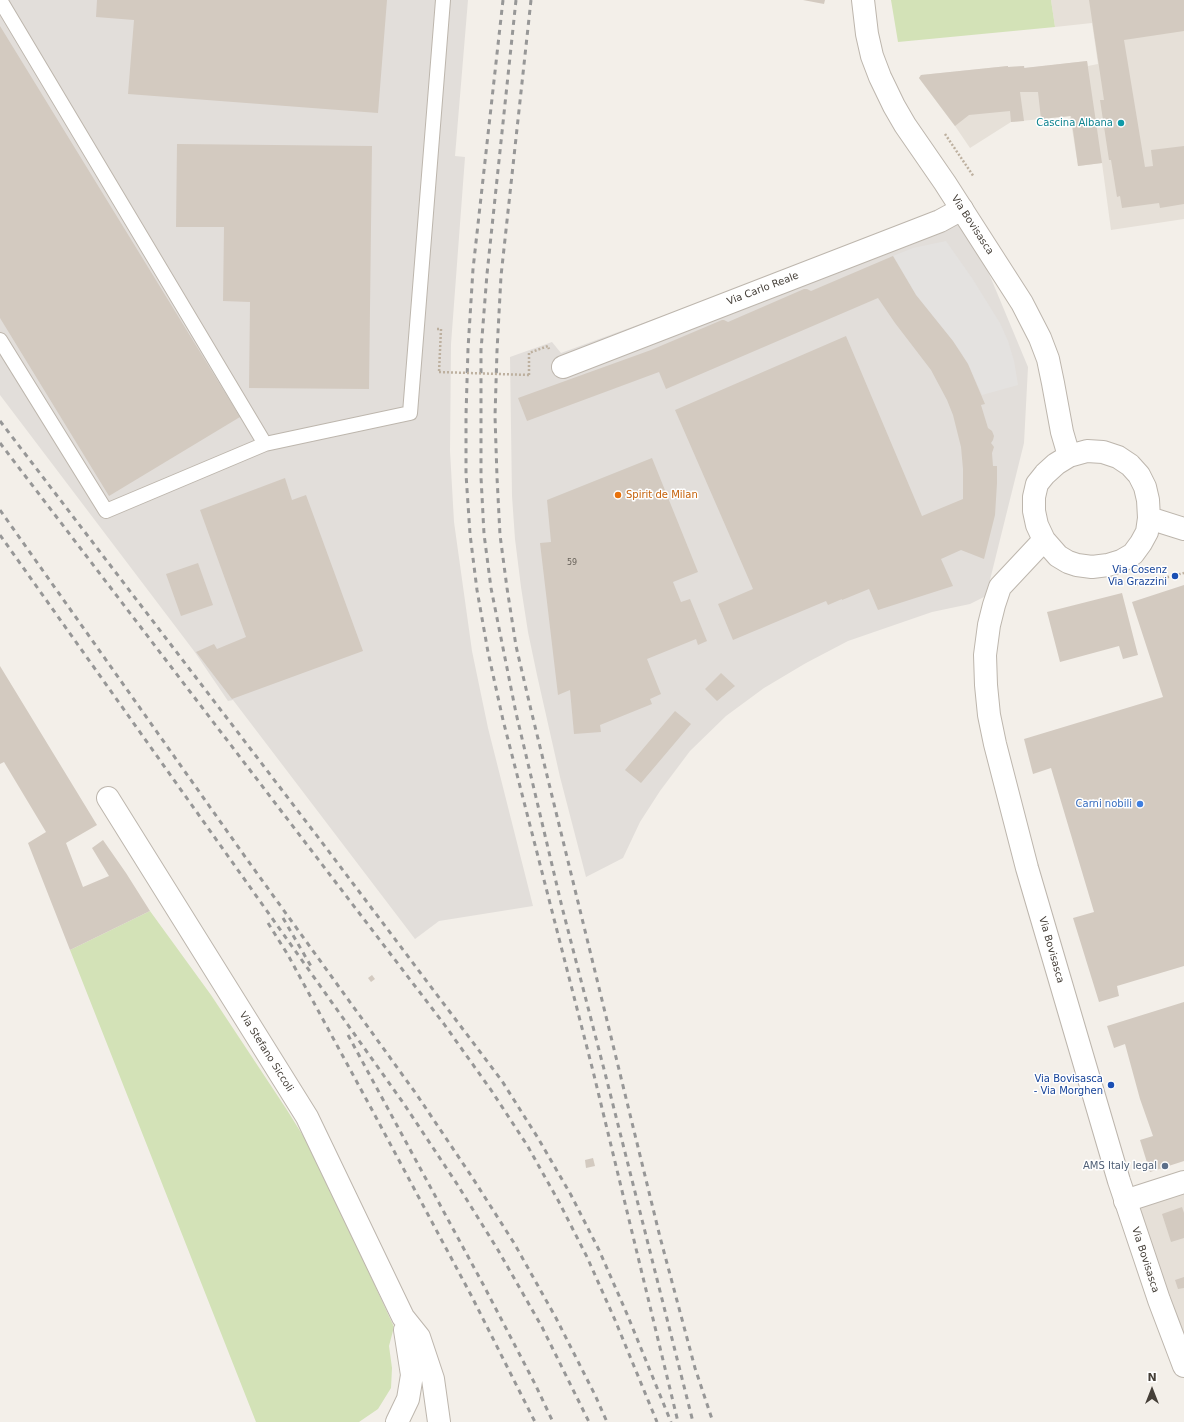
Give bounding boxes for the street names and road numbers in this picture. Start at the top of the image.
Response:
street label: Via Bovisasca [948,193,996,257]
street label: Via Carlo Reale [726,270,800,308]
street label: Via Bovisasca [1036,915,1066,985]
street label: Via Stefano Siccoli [236,1010,296,1094]
street label: Via Bovisasca [1129,1226,1161,1294]

